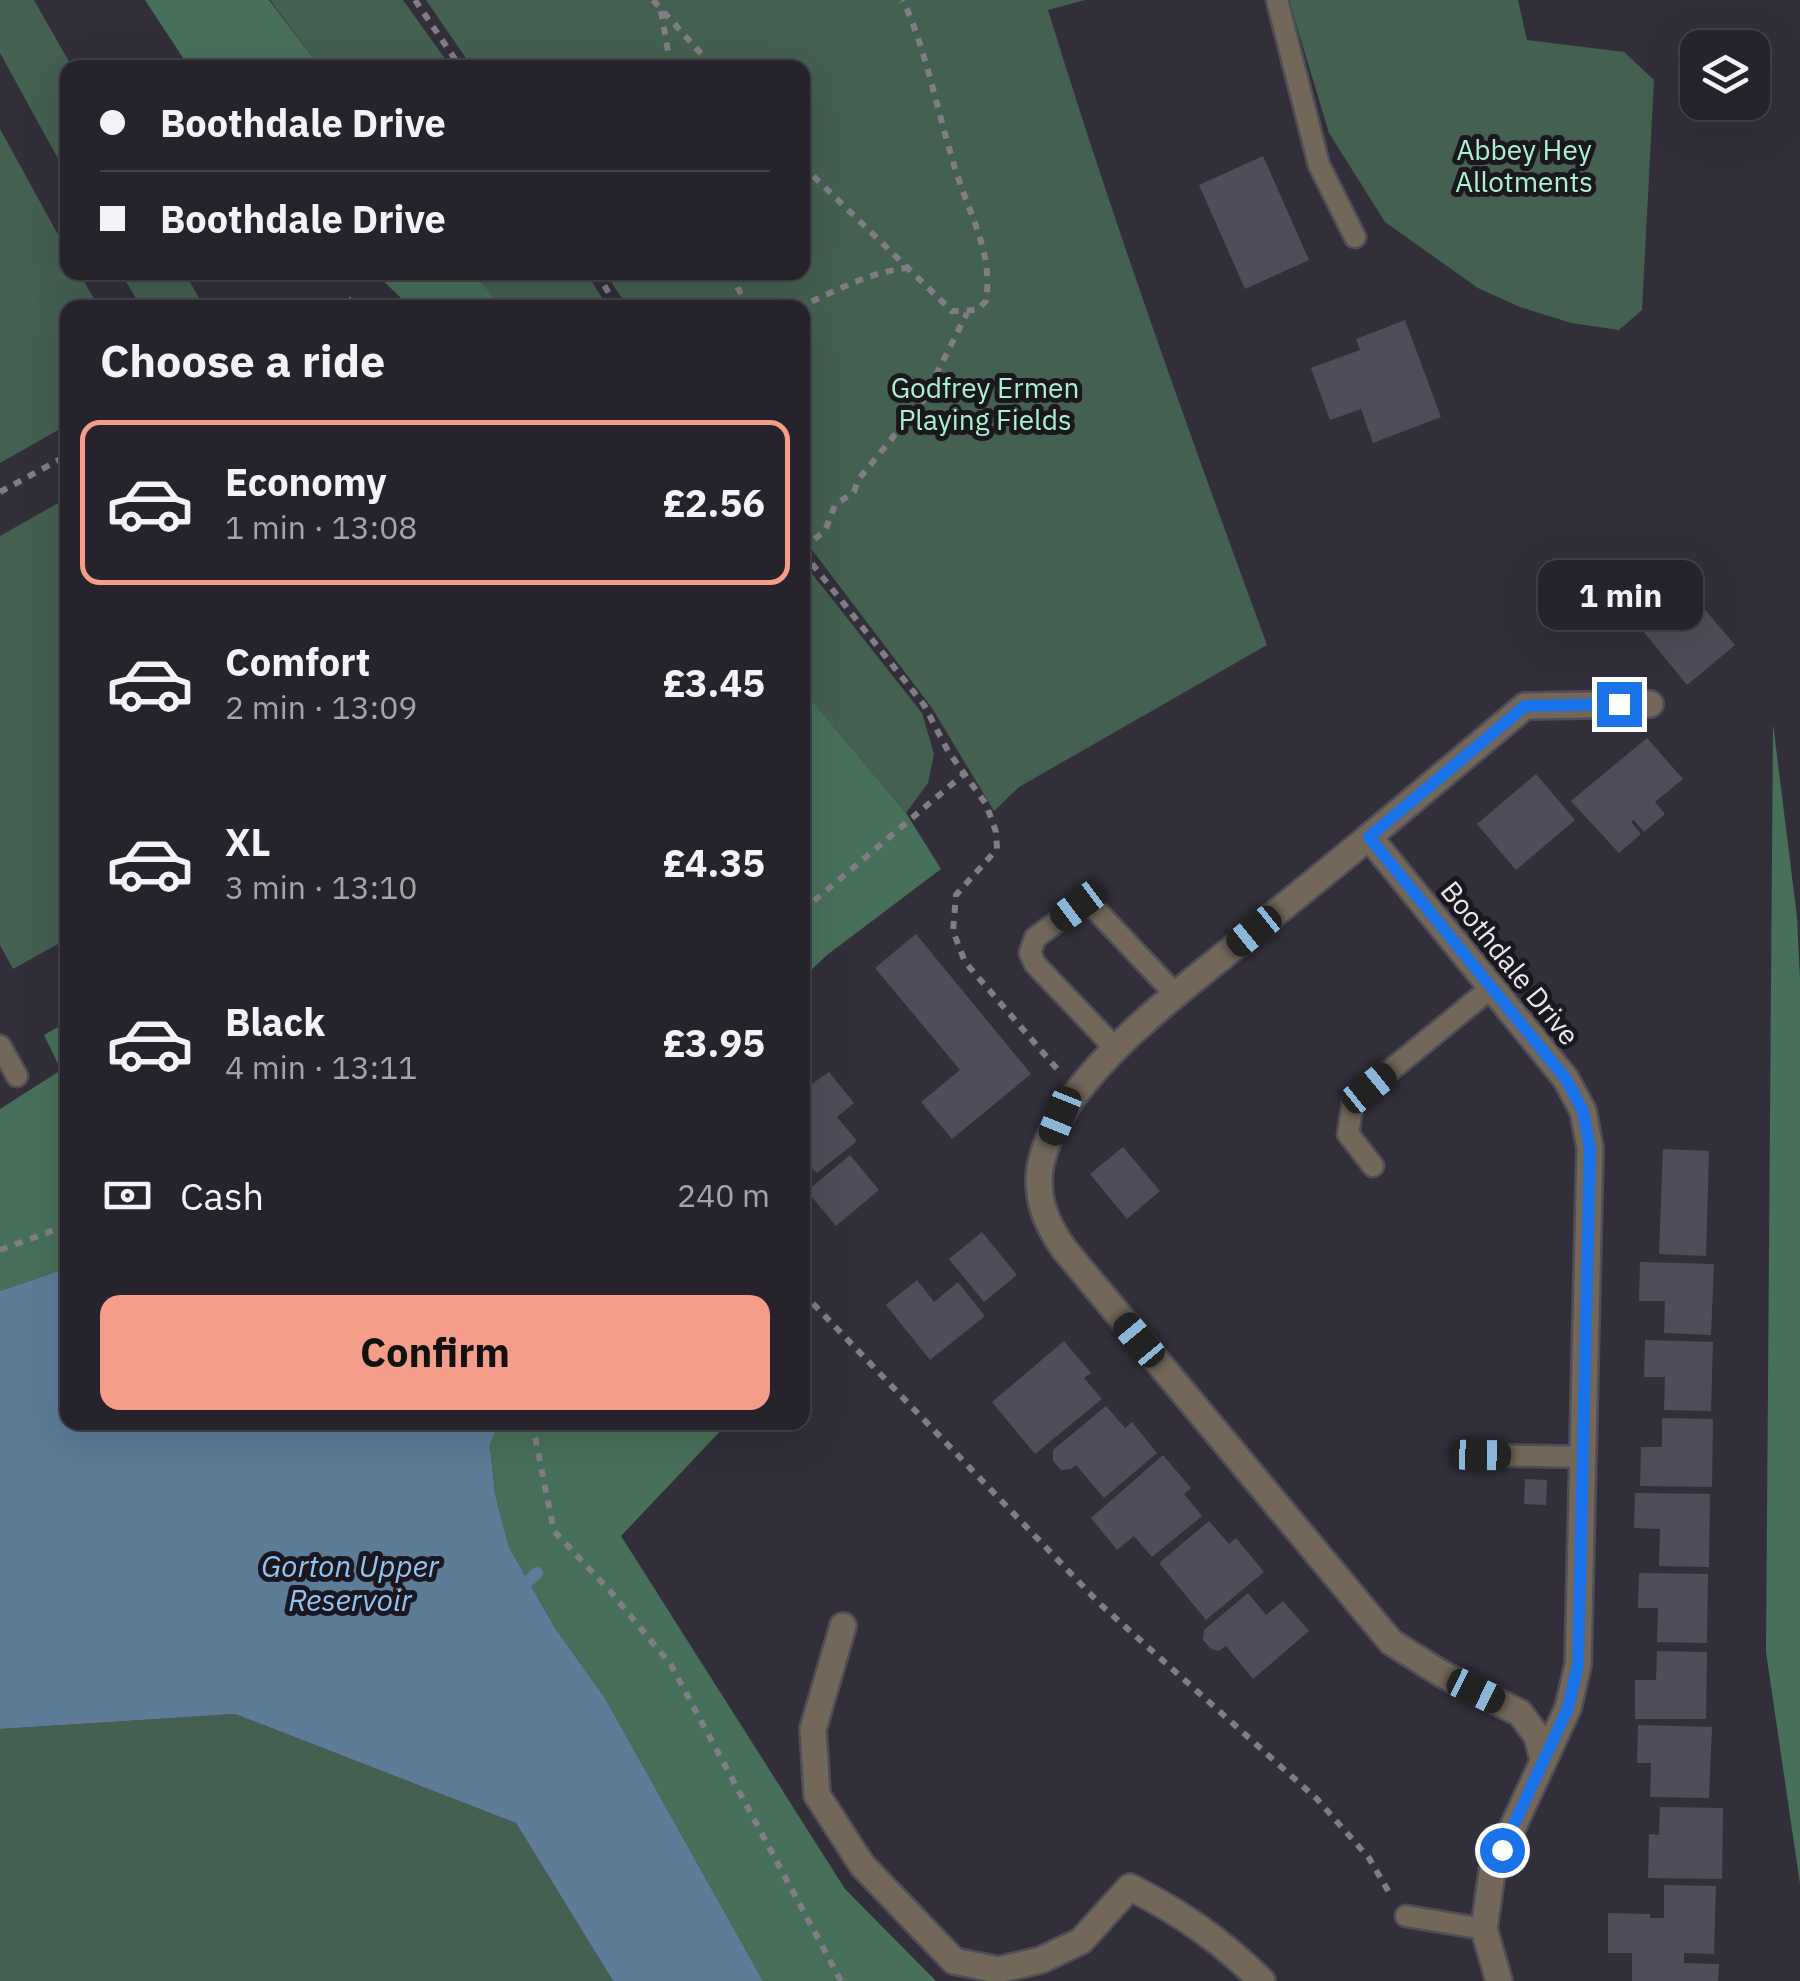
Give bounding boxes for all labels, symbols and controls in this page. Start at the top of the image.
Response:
map controls [1680,30,1770,120]
button: layers [1680,30,1770,120]
text: Boothdale Drive [160,98,446,147]
park label: Abbey Hey Allotments [1455,131,1593,200]
text: Boothdale Drive [160,194,446,243]
text: Choose a ride [100,331,385,389]
park label: Godfrey Ermen Playing Fields [891,369,1079,438]
text: Economy [225,457,387,506]
icon: car [105,458,195,548]
text: £2.56 [663,478,765,527]
text: 1 min · 13:08 [225,506,418,548]
callout: 1 min [1536,559,1702,629]
text: 1 min [1579,574,1662,616]
text: Comfort [225,637,370,686]
icon: car [105,638,195,728]
text: £3.45 [663,658,765,707]
route end [1597,682,1642,727]
text: 2 min · 13:09 [225,686,418,728]
text: XL [225,817,271,866]
icon: car [105,818,195,908]
text: £4.35 [663,838,765,887]
text: 3 min · 13:10 [225,866,418,908]
street label: Boothdale Drive [1433,873,1588,1052]
car [1045,876,1111,936]
car [1221,900,1287,962]
text: Black [225,997,325,1046]
icon: car [105,998,195,1088]
text: £3.95 [663,1018,765,1067]
text: 4 min · 13:11 [225,1046,418,1088]
car [1336,1057,1402,1119]
car [1035,1083,1085,1149]
icon: cash [100,1168,155,1223]
text: Cash [180,1171,264,1220]
text: 240 m [677,1174,770,1216]
button: Confirm [100,1295,770,1410]
car [1108,1307,1170,1373]
car [1451,1439,1511,1471]
water label: Gorton Upper Reservoir [261,1546,440,1619]
car [1442,1664,1510,1718]
route start [1480,1828,1525,1873]

